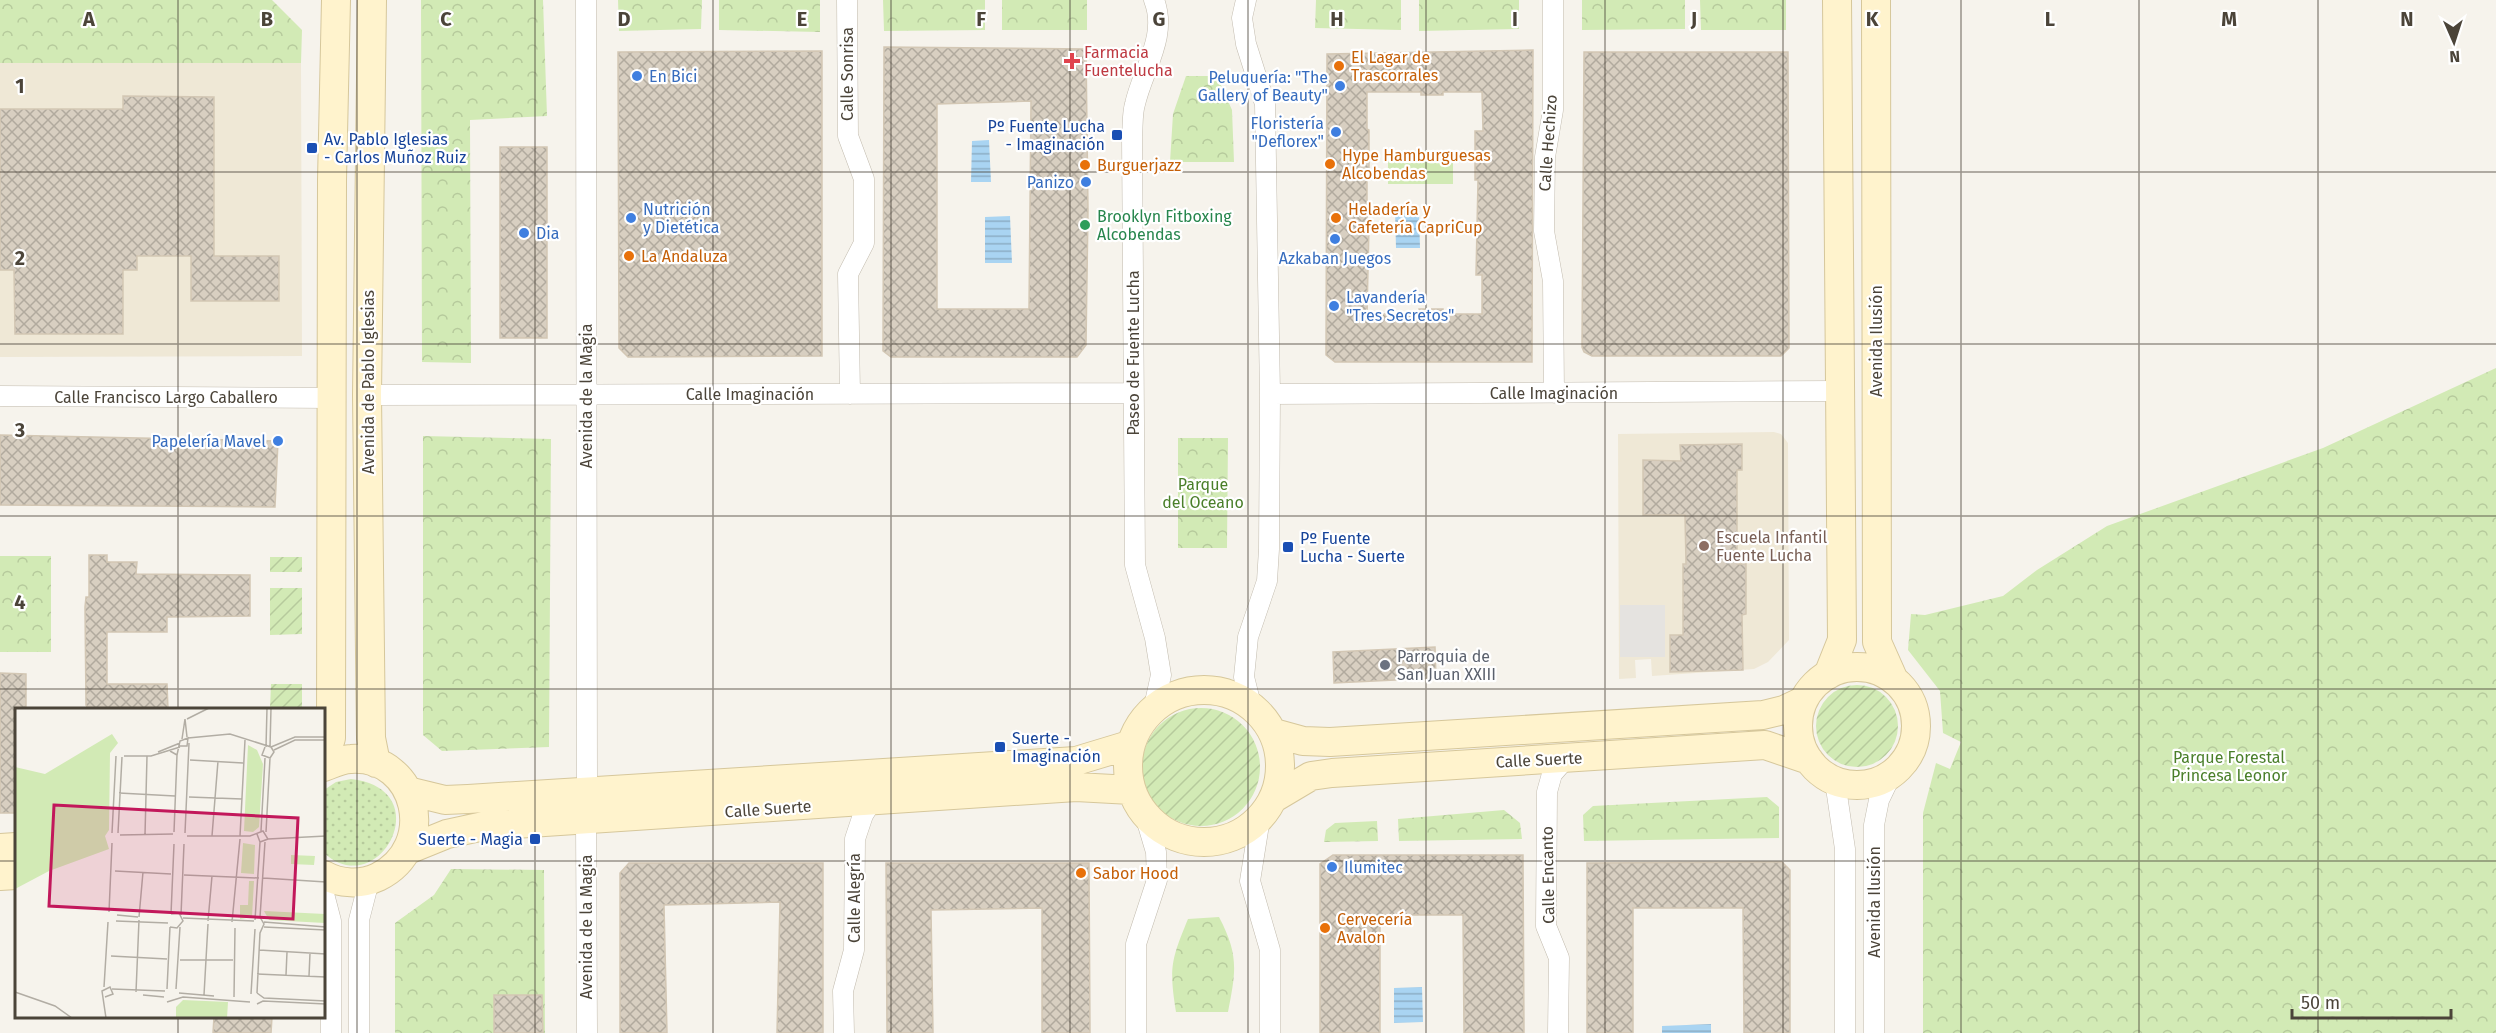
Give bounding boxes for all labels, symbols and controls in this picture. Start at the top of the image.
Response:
text: A [82,7,96,31]
text: B [261,7,273,31]
text: C [440,7,452,31]
text: D [617,7,631,31]
text: E [797,7,807,31]
text: F [976,7,986,31]
text: G [1153,7,1165,31]
text: H [1330,7,1344,31]
text: I [1512,7,1518,31]
text: J [1690,7,1697,31]
text: K [1866,7,1879,31]
text: L [2045,7,2055,31]
text: M [2221,7,2237,31]
text: N [2400,7,2414,31]
north arrow [2424,12,2484,72]
street label: Calle Sonrisa [838,27,857,121]
place label: Farmacia Fuentelucha [1084,43,1173,80]
text: N [2449,47,2461,66]
place label: El Lagar de Trascorrales [1351,48,1438,85]
marker: Farmacia Fuentelucha [1065,54,1079,68]
marker: El Lagar de Trascorrales [1332,59,1346,73]
place label: En Bici [649,67,697,86]
place label: Peluquería: "The Gallery of Beauty" [1198,68,1328,105]
marker: En Bici [630,69,644,83]
text: 1 [15,74,25,98]
marker: Peluquería: "The Gallery of Beauty" [1333,79,1347,93]
street label: Calle Hechizo [1535,94,1561,192]
place label: Floristería "Deflorex" [1251,114,1324,151]
place label: Pº Fuente Lucha - Imaginación [988,117,1105,154]
marker: Floristería "Deflorex" [1329,125,1343,139]
marker: Pº Fuente Lucha - Imaginación [1110,128,1124,142]
place label: Av. Pablo Iglesias - Carlos Muñoz Ruiz [324,130,466,167]
marker: Av. Pablo Iglesias - Carlos Muñoz Ruiz [305,141,319,155]
place label: Hype Hamburguesas Alcobendas [1342,146,1491,183]
place label: Burguerjazz [1097,156,1181,175]
marker: Hype Hamburguesas Alcobendas [1323,157,1337,171]
marker: Burguerjazz [1078,158,1092,172]
place label: Panizo [1027,173,1074,192]
marker: Panizo [1079,175,1093,189]
place label: Nutrición y Dietética [643,200,719,237]
place label: Heladería y Cafetería CapriCup [1348,200,1483,237]
place label: Brooklyn Fitboxing Alcobendas [1097,207,1232,244]
marker: Nutrición y Dietética [624,211,638,225]
marker: Heladería y Cafetería CapriCup [1329,211,1343,225]
marker: Brooklyn Fitboxing Alcobendas [1078,218,1092,232]
place label: Dia [536,224,560,243]
marker: Dia [517,226,531,240]
marker: Azkaban Juegos [1328,232,1342,246]
text: 2 [15,246,25,270]
place label: La Andaluza [641,247,728,266]
marker: La Andaluza [622,249,636,263]
place label: Azkaban Juegos [1279,249,1391,268]
street label: Paseo de Fuente Lucha [1124,270,1143,436]
street label: Avenida Ilusión [1867,285,1886,397]
place label: Lavandería "Tres Secretos" [1346,288,1454,325]
street label: Avenida de Pablo Iglesias [359,290,378,474]
marker: Lavandería "Tres Secretos" [1327,299,1341,313]
street label: Avenida de la Magia [577,324,596,468]
street label: Calle Imaginación [1490,384,1618,403]
street label: Calle Imaginación [686,385,814,404]
street label: Calle Francisco Largo Caballero [54,388,278,407]
text: 3 [14,418,25,442]
place label: Papelería Mavel [152,432,266,451]
marker: Papelería Mavel [271,434,285,448]
park label: Parque del Oceano [1162,475,1244,512]
place label: Escuela Infantil Fuente Lucha [1716,528,1827,565]
place label: Pº Fuente Lucha - Suerte [1300,529,1405,566]
marker: Escuela Infantil Fuente Lucha [1697,539,1711,553]
marker: Pº Fuente Lucha - Suerte [1281,540,1295,554]
text: 4 [14,590,26,614]
place label: Parroquia de San Juan XXIII [1397,647,1496,684]
marker: Parroquia de San Juan XXIII [1378,658,1392,672]
inset map [15,708,326,1018]
place label: Suerte - Imaginación [1012,729,1101,766]
marker: Suerte - Imaginación [993,740,1007,754]
street label: Calle Suerte [1495,748,1583,772]
park label: Parque Forestal Princesa Leonor [2171,748,2288,785]
street label: Calle Suerte [724,796,812,822]
street label: Calle Encanto [1538,826,1558,924]
place label: Suerte - Magia [418,830,523,849]
marker: Suerte - Magia [528,832,542,846]
street label: Avenida Ilusión [1865,846,1884,958]
street label: Calle Alegría [845,853,864,943]
street label: Avenida de la Magia [577,855,596,999]
place label: Ilumitec [1344,858,1403,877]
marker: Ilumitec [1325,860,1339,874]
place label: Sabor Hood [1093,864,1179,883]
marker: Sabor Hood [1074,866,1088,880]
place label: Cervecería Avalon [1337,910,1413,947]
marker: Cervecería Avalon [1318,921,1332,935]
scale bar [2292,982,2451,1020]
text: 50 m [2301,992,2340,1014]

